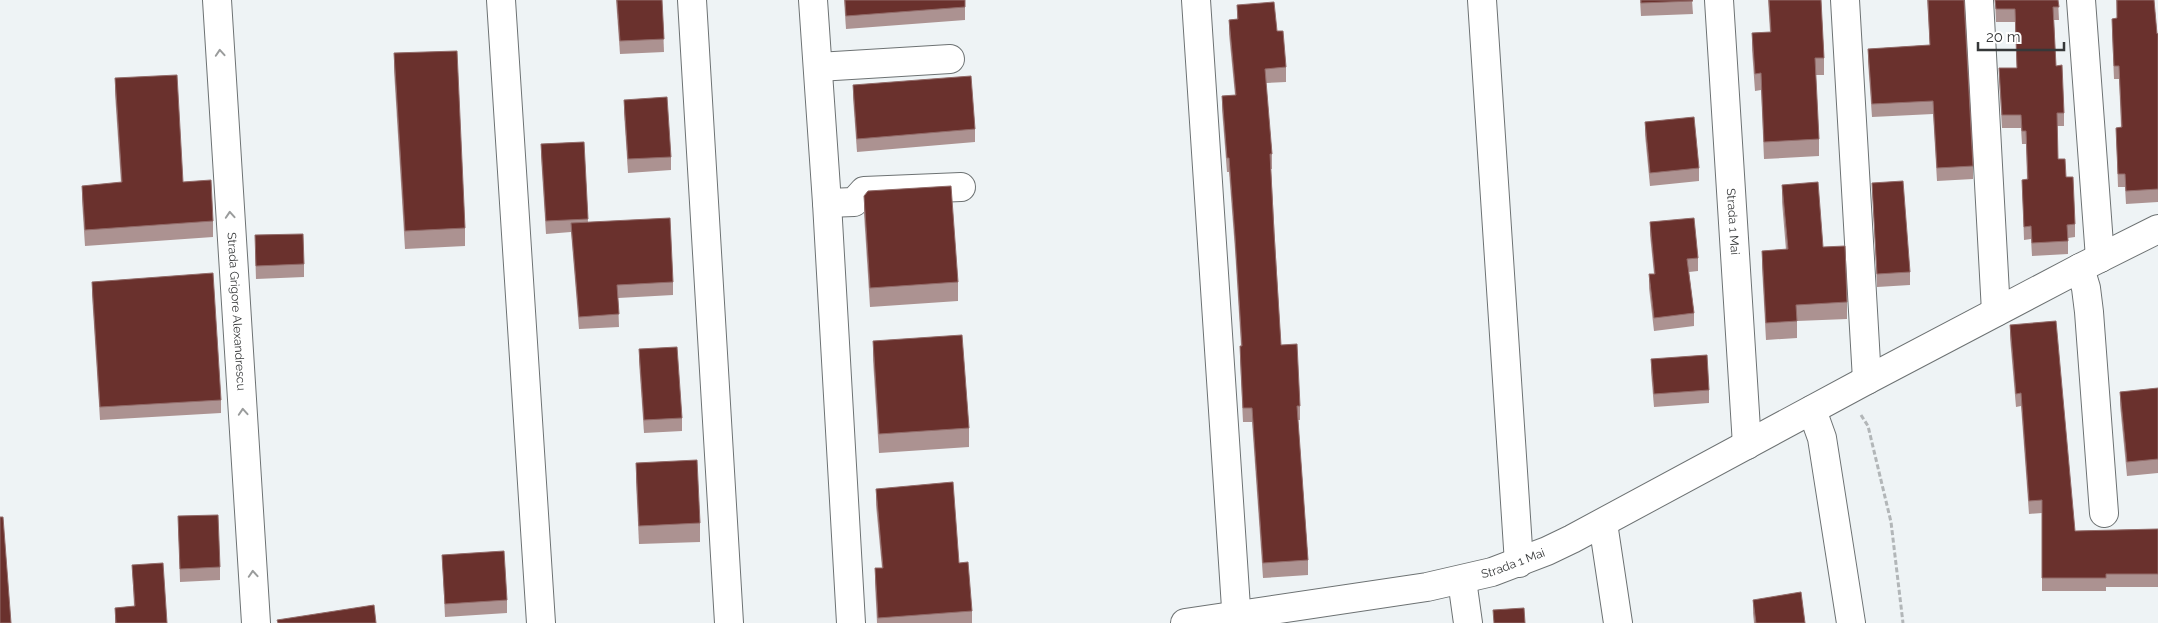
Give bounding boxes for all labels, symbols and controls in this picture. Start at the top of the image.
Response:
scale bar [1978,20,2064,52]
text: 20 m [1986,28,2021,46]
one-way arrow [215,49,226,57]
street label: Strada 1 Mai [1724,188,1742,255]
one-way arrow [225,211,236,219]
street label: Strada Grigore Alexandrescu [225,232,248,391]
one-way arrow [237,408,248,416]
street label: Strada 1 Mai [1480,545,1547,581]
one-way arrow [247,570,258,578]

